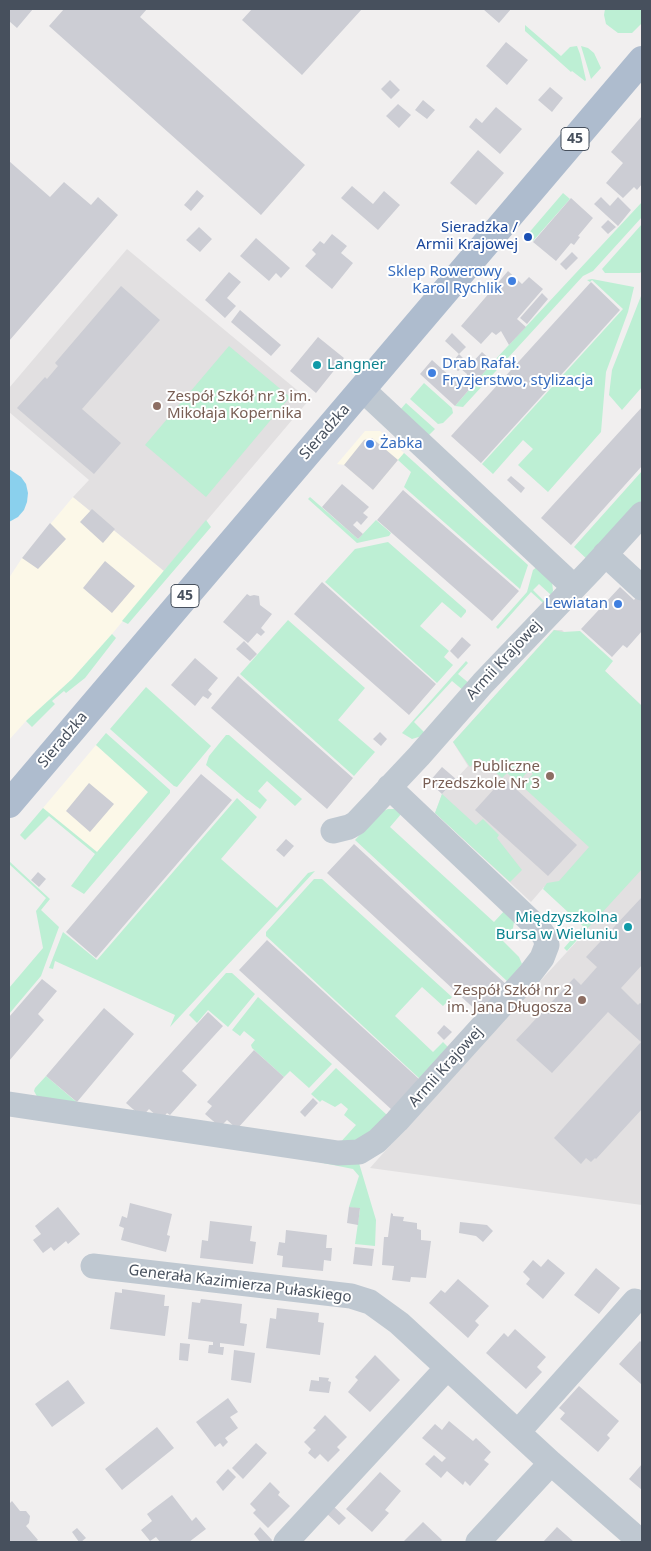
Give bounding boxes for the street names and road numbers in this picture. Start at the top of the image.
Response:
road number: 45 [561,128,589,150]
street label: Sieradzka [296,401,354,463]
road number: 45 [171,584,199,608]
street label: Armii Krajowej [463,617,545,703]
street label: Sieradzka [34,708,92,772]
street label: Armii Krajowej [405,1023,487,1111]
street label: Generała Kazimierza Pułaskiego [127,1261,353,1307]

